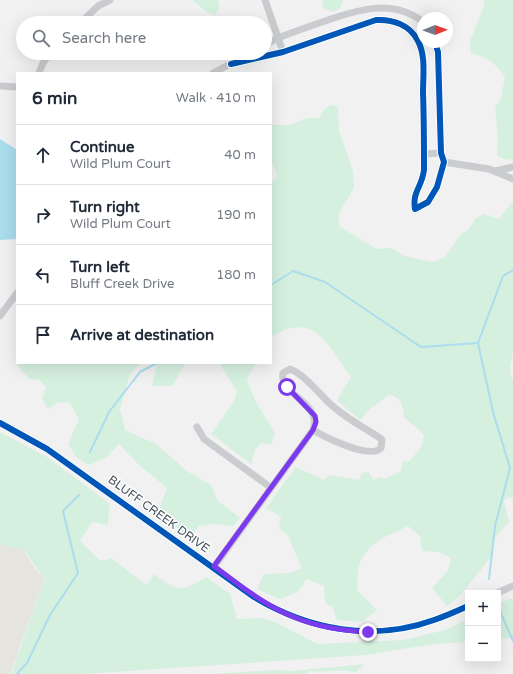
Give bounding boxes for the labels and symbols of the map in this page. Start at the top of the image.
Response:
north arrow [417,12,453,48]
route start [278,378,296,396]
street label: BLUFF CREEK DRIVE [105,472,213,556]
route end [359,623,377,641]

